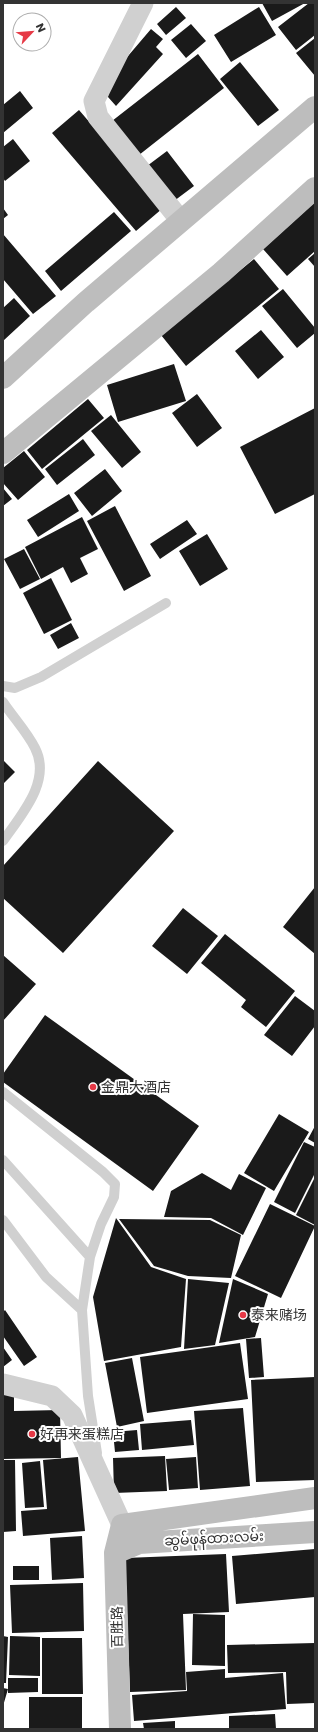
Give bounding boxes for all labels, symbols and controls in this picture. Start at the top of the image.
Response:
north arrow [12,12,52,52]
text: N [32,20,50,35]
place label: 金鼎大酒店 [101,1077,171,1097]
marker: 金鼎大酒店 [88,1082,98,1092]
place label: 泰来赌场 [251,1305,307,1325]
marker: 泰来赌场 [238,1310,248,1320]
place label: 好再来蛋糕店 [40,1424,124,1444]
marker: 好再来蛋糕店 [27,1429,37,1439]
street label: ဆွမ်ဖုန်ထားလမ်း [164,1525,264,1553]
street label: 百胜路 [107,1606,127,1648]

